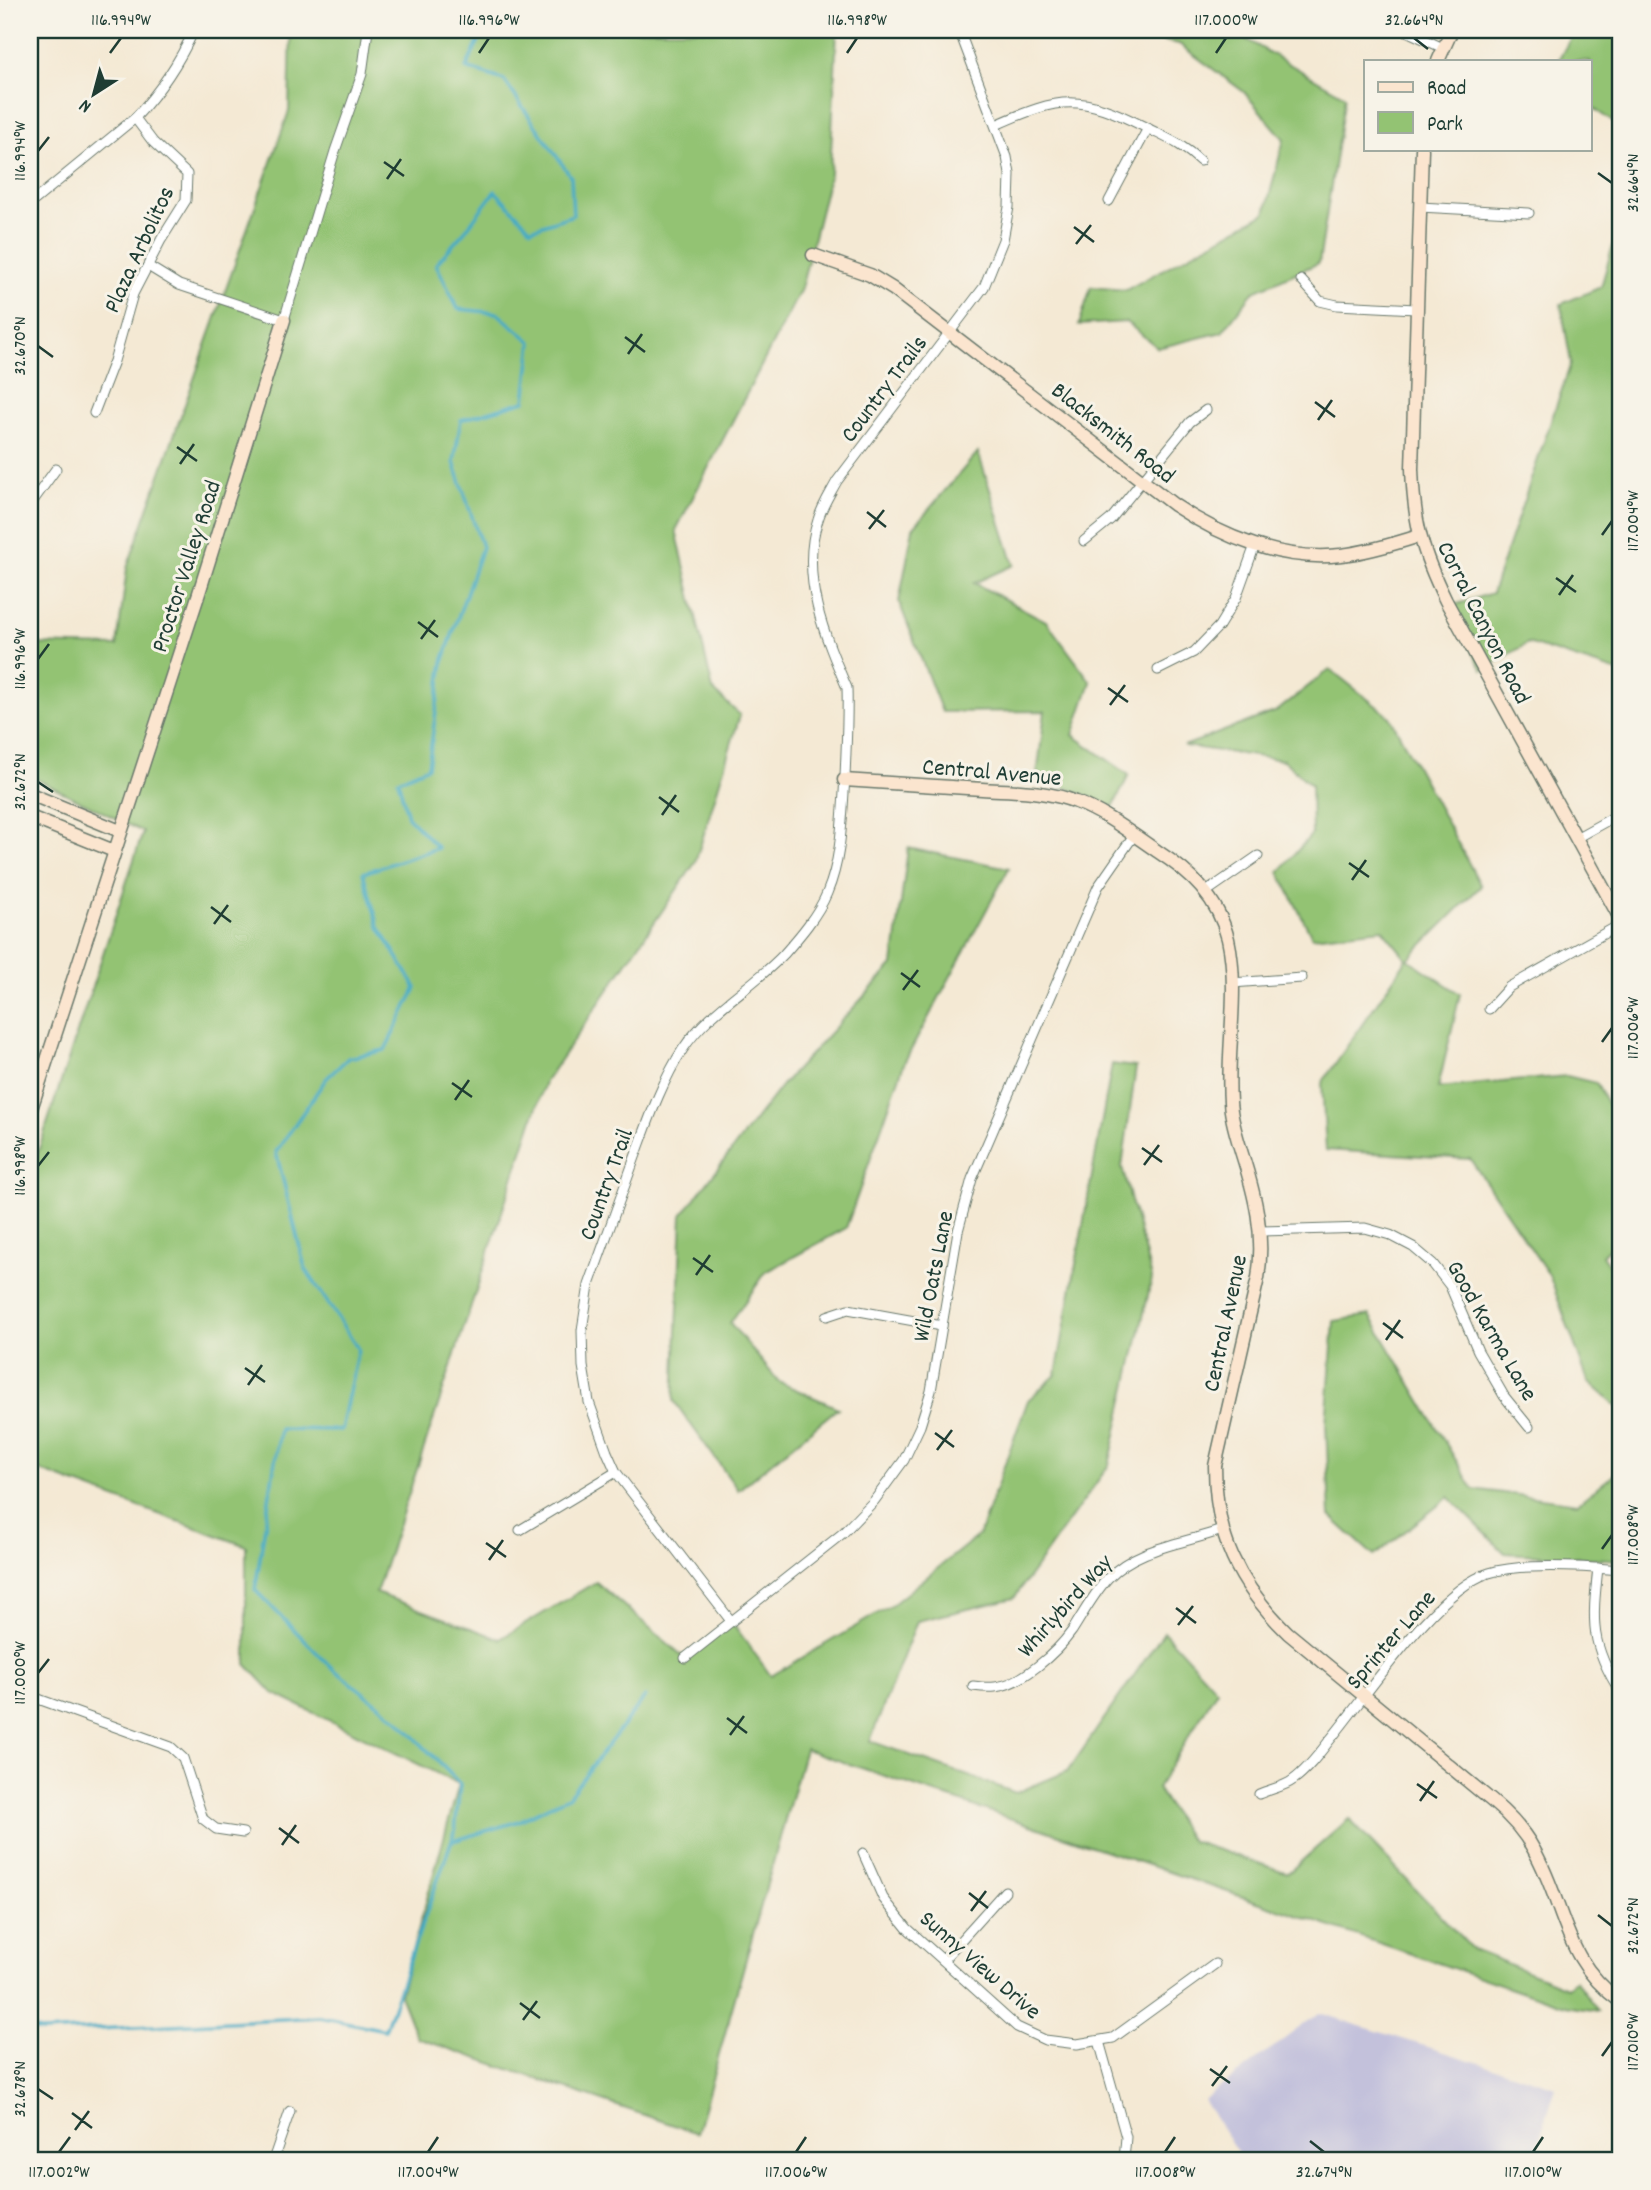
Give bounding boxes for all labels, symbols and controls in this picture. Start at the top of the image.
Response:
text: 116.994°W [91,9,152,34]
text: 116.996°W [458,9,520,34]
text: 116.998°W [827,9,887,34]
text: 117.000°W [1194,9,1258,34]
text: 32.664°N [1385,9,1443,34]
north arrow [60,60,130,130]
legend [1364,60,1592,150]
text: Road [1427,75,1466,105]
text: N [74,91,98,119]
text: Park [1427,111,1463,141]
text: 116.994°W [9,120,34,181]
text: 32.664°N [1622,154,1647,212]
street label: Plaza Arbolitos [96,181,185,319]
text: 32.670°N [9,316,34,376]
street label: Country Trails [834,329,937,451]
street label: Blacksmith Road [1043,375,1181,494]
street label: Proctor Valley Road [144,477,232,657]
text: 117.004°W [1622,490,1647,551]
street label: Corral Canyon Road [1427,536,1538,711]
text: 116.996°W [9,628,34,690]
street label: Central Avenue [921,751,1063,797]
text: 32.672°N [9,753,34,811]
text: 117.006°W [1622,996,1647,1059]
street label: Country Trail [572,1124,644,1246]
text: 116.998°W [9,1136,34,1196]
street label: Wild Oats Lane [906,1208,964,1345]
street label: Central Avenue [1196,1252,1258,1395]
street label: Good Karma Lane [1436,1255,1544,1408]
text: 117.008°W [1622,1504,1647,1565]
street label: Whirlybird Way [1011,1547,1123,1666]
street label: Sprinter Lane [1339,1584,1445,1698]
text: 117.000°W [9,1641,34,1705]
text: 32.672°N [1622,1897,1647,1955]
street label: Sunny View Drive [911,1904,1048,2029]
text: 117.010°W [1622,2013,1647,2071]
text: 32.678°N [9,2061,34,2117]
text: 117.002°W [28,2161,90,2186]
text: 117.004°W [398,2161,459,2186]
text: 117.006°W [765,2161,828,2186]
text: 117.008°W [1135,2161,1196,2186]
text: 32.674°N [1296,2161,1352,2186]
text: 117.010°W [1504,2161,1562,2186]

